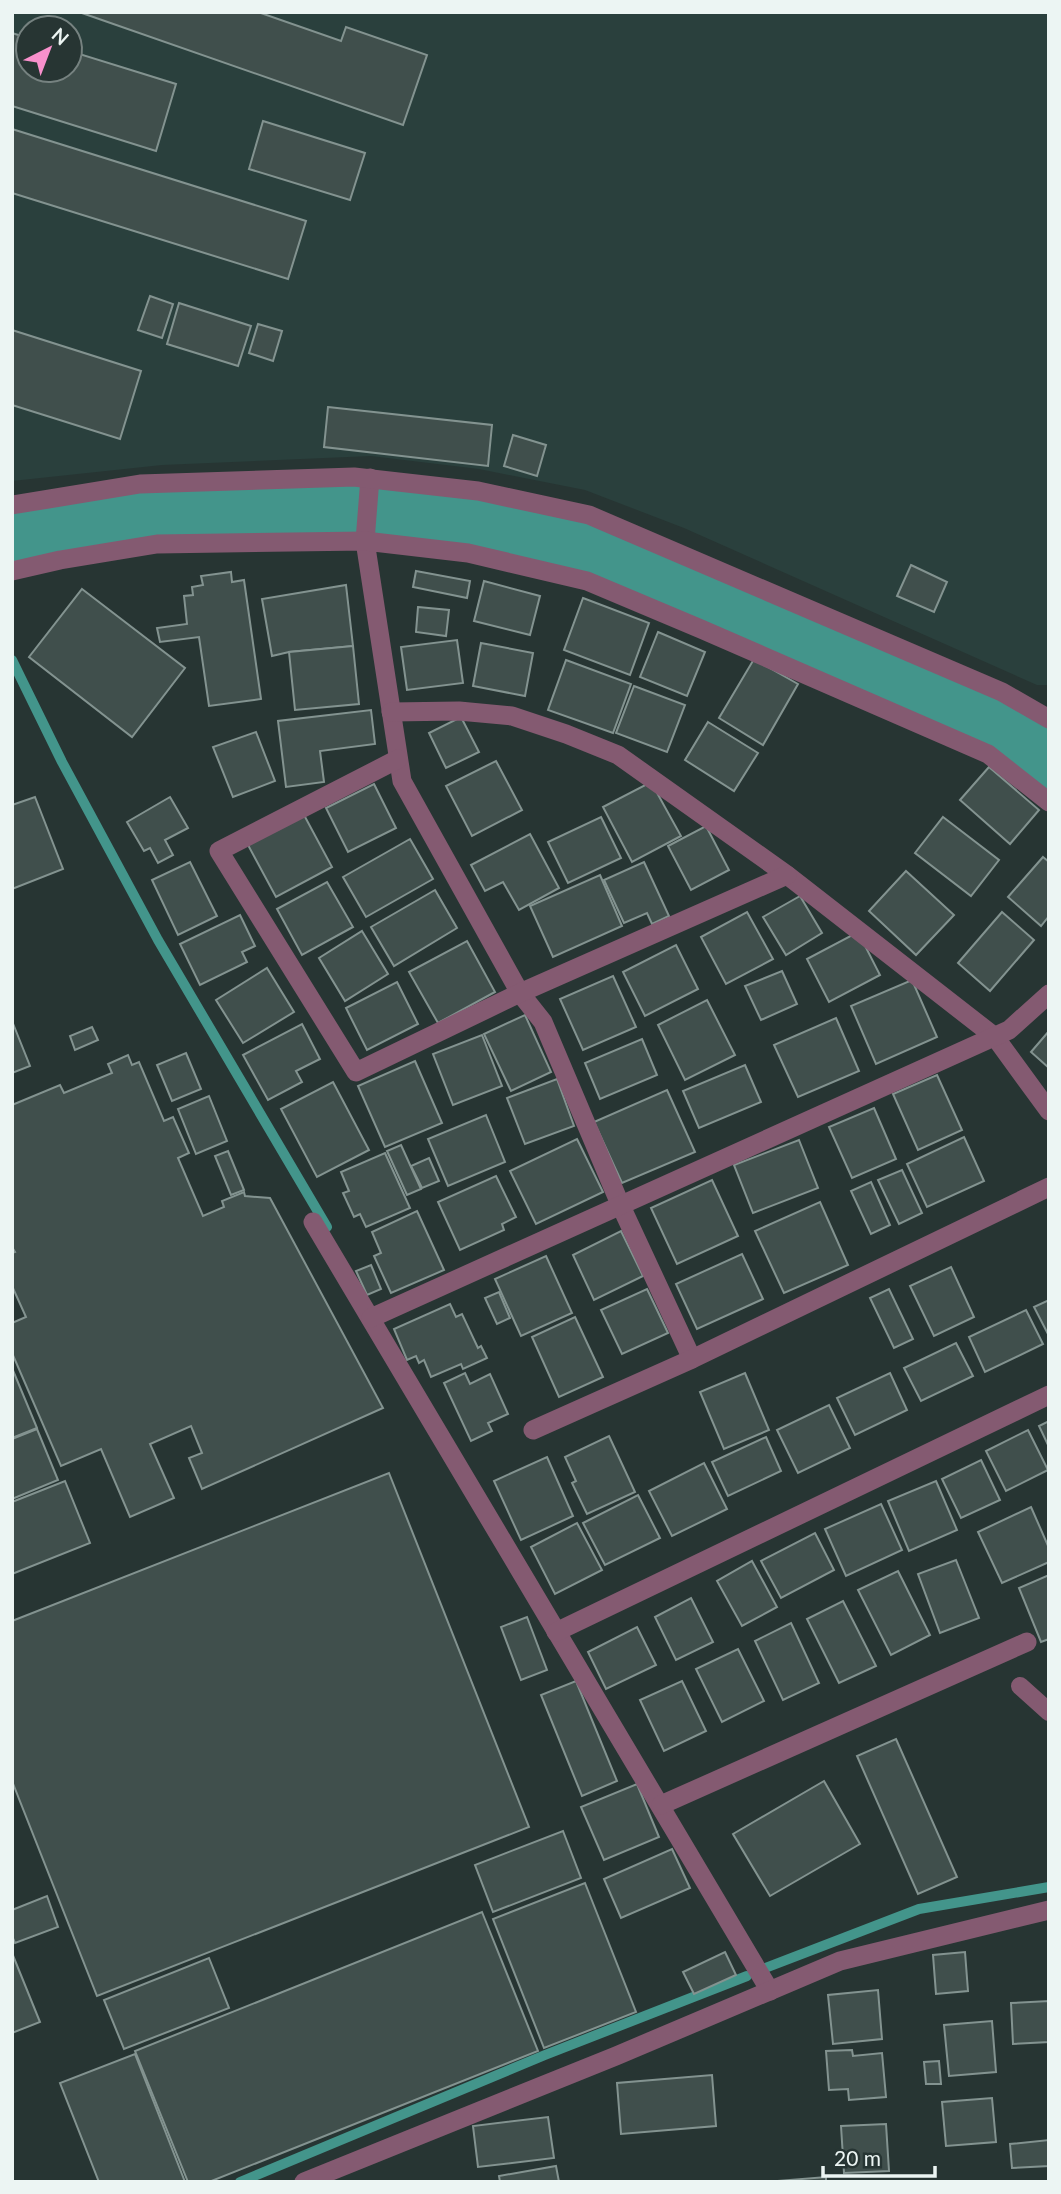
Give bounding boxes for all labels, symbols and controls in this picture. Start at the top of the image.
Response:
north arrow [14,14,84,84]
text: N [48,23,74,49]
scale bar [823,2134,935,2178]
text: 20 m [834,2145,881,2170]

